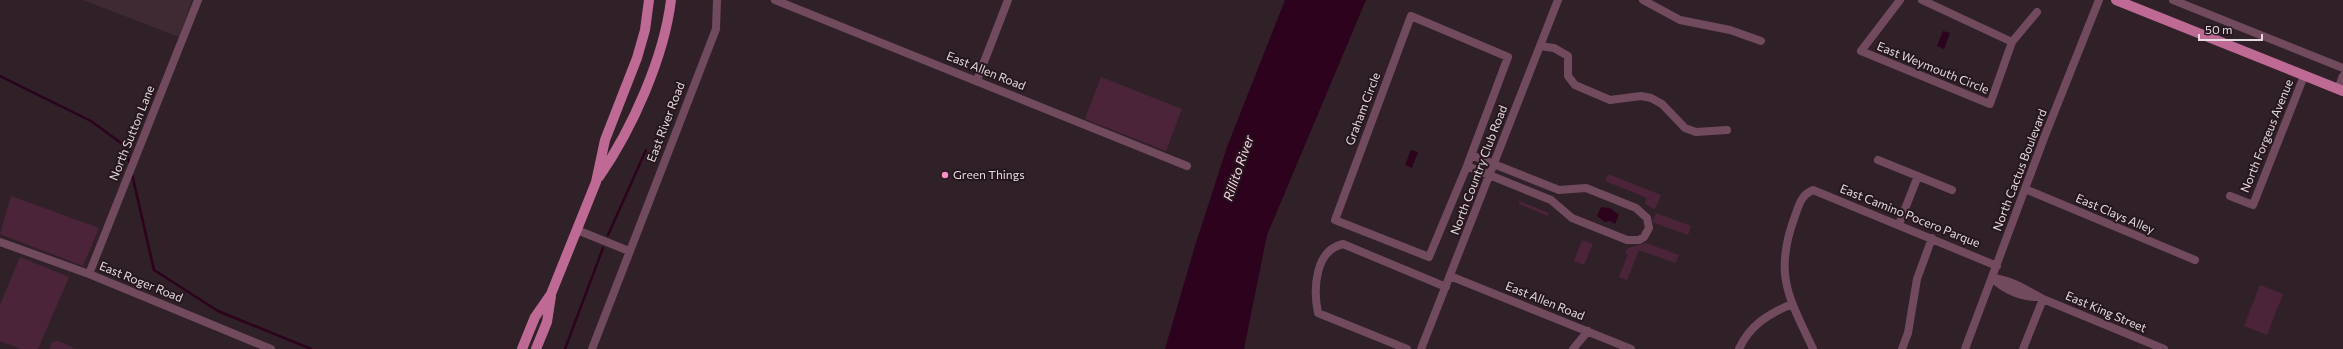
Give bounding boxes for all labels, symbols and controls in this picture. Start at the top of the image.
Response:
scale bar [2199,16,2262,42]
text: 50 m [2205,22,2233,36]
street label: East Weymouth Circle [1875,38,1991,96]
street label: East Allen Road [945,48,1028,92]
street label: Graham Circle [1342,70,1382,147]
street label: North Forgeus Avenue [2237,77,2295,194]
street label: East River Road [643,80,687,164]
street label: North Sutton Lane [106,83,157,182]
street label: North Country Club Road [1447,103,1509,236]
street label: North Cactus Boulevard [1989,107,2049,233]
water label: Rillito River [1219,132,1257,203]
place label: Green Things [953,167,1025,181]
marker: Green Things [940,170,950,180]
street label: East Camino Pocero Parque [1838,181,1982,250]
street label: East Clays Alley [2074,190,2157,236]
street label: East Roger Road [98,258,185,304]
street label: East Allen Road [1504,278,1587,322]
street label: East King Street [2064,288,2149,335]

